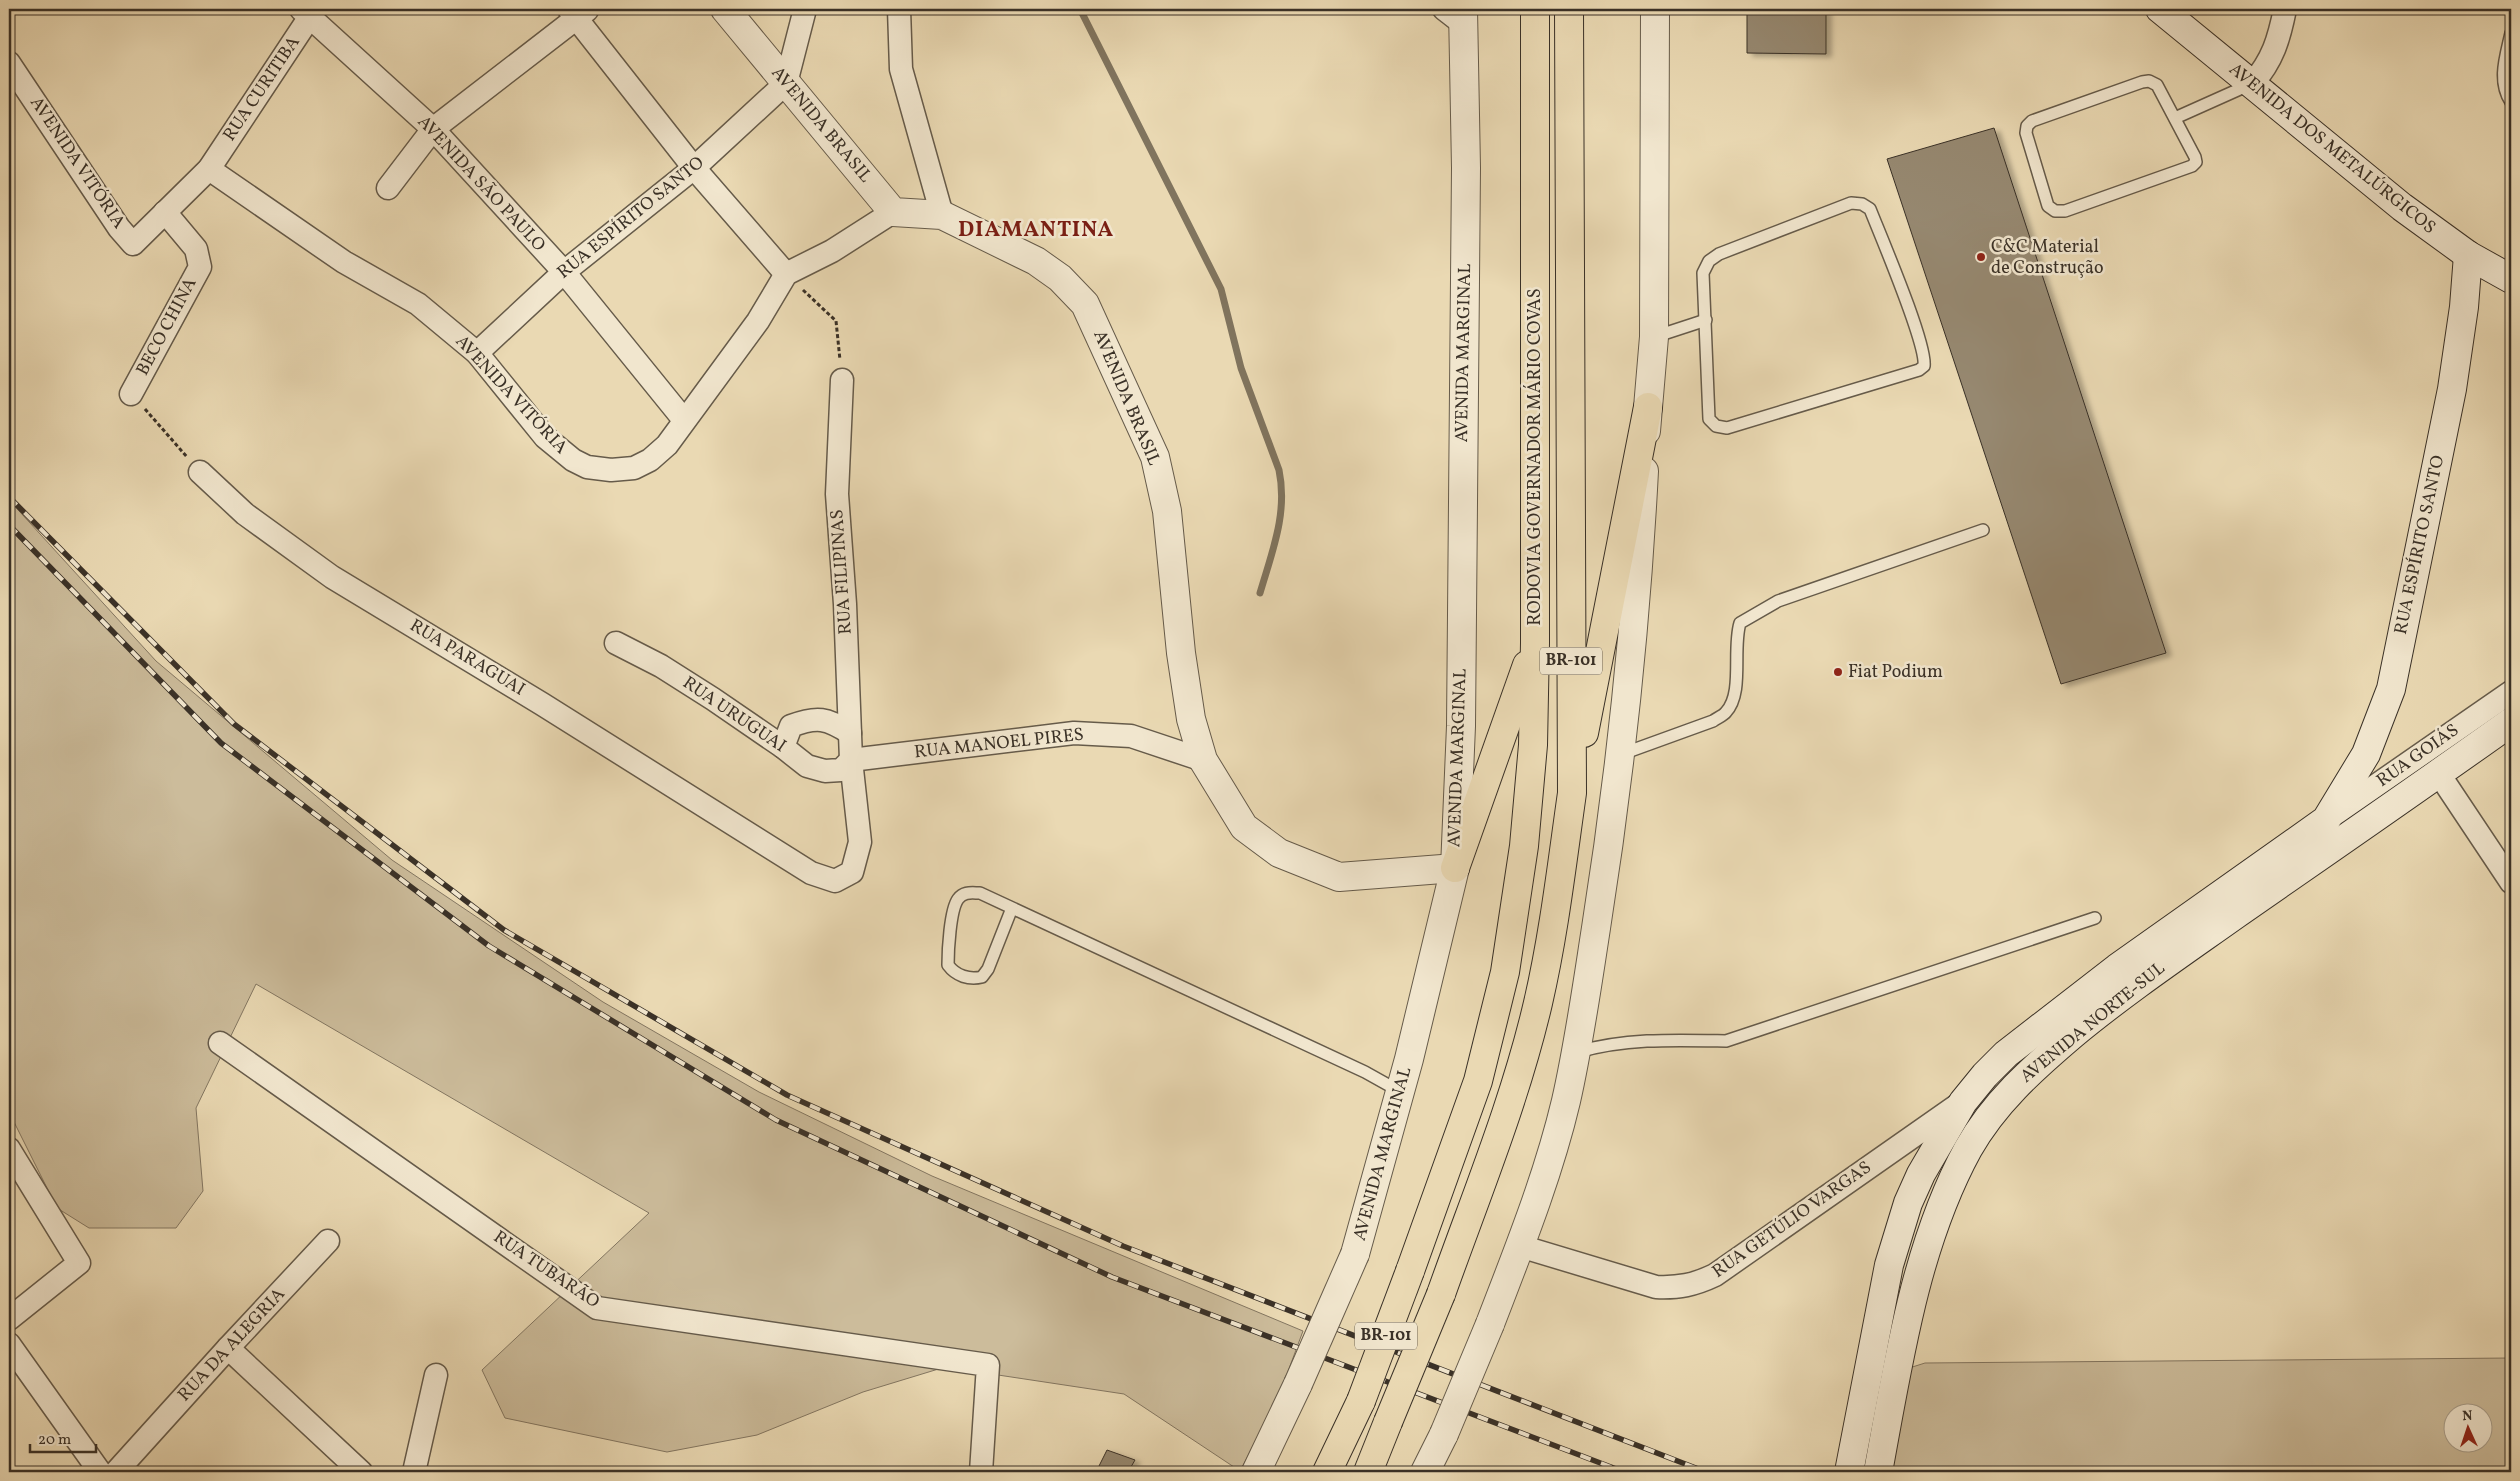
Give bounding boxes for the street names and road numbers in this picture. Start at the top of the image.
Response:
street label: RUA CURITIBA [218,31,307,147]
street label: AVENIDA DOS METALÚRGICOS [2223,58,2441,240]
street label: AVENIDA BRASIL [765,62,877,188]
street label: AVENIDA VITÓRIA [23,92,131,234]
street label: AVENIDA SÃO PAULO [411,110,551,258]
street label: RUA ESPÍRITO SANTO [552,151,710,285]
street label: AVENIDA MARGINAL [1450,263,1478,443]
street label: BECO CHINA [131,273,203,380]
street label: RODOVIA GOVERNADOR MÁRIO COVAS [1523,288,1548,626]
street label: AVENIDA BRASIL [1086,327,1166,469]
street label: AVENIDA VITÓRIA [449,330,573,460]
street label: RUA ESPÍRITO SANTO [2389,453,2451,637]
street label: RUA FILIPINAS [825,509,859,635]
street label: RUA PARAGUAI [405,614,529,702]
road number: BR-101 [1540,648,1602,674]
street label: AVENIDA MARGINAL [1442,668,1474,848]
street label: RUA URUGUAI [677,671,791,759]
street label: RUA GOIÁS [2372,718,2464,794]
street label: RUA MANOEL PIRES [913,723,1085,765]
street label: AVENIDA NORTE-SUL [2015,957,2171,1089]
street label: AVENIDA MARGINAL [1348,1064,1418,1244]
street label: RUA GETÚLIO VARGAS [1707,1156,1877,1284]
street label: RUA TUBARÃO [488,1225,604,1315]
street label: RUA DA ALEGRIA [173,1282,292,1407]
road number: BR-101 [1355,1322,1417,1350]

